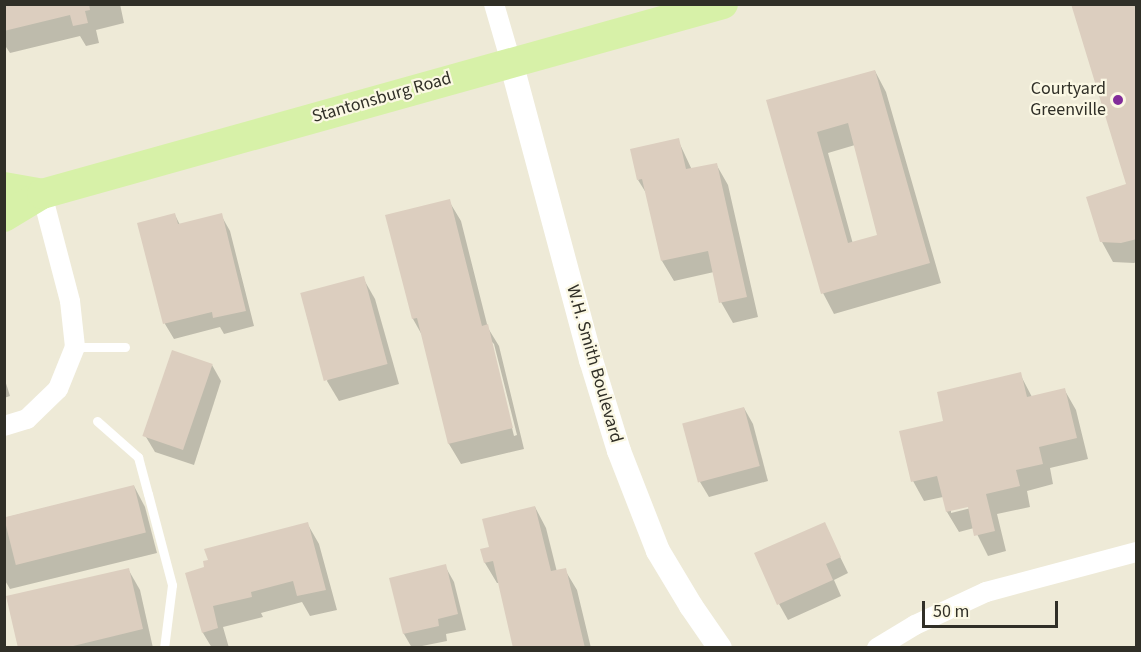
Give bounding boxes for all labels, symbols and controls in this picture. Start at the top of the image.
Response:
street label: Stantonsburg Road [310,68,454,128]
place label: Courtyard Greenville [1030,79,1106,122]
marker: Courtyard Greenville [1111,93,1125,107]
street label: W.H. Smith Boulevard [561,283,627,445]
scale bar [925,589,1062,627]
text: 50 m [933,599,969,624]

